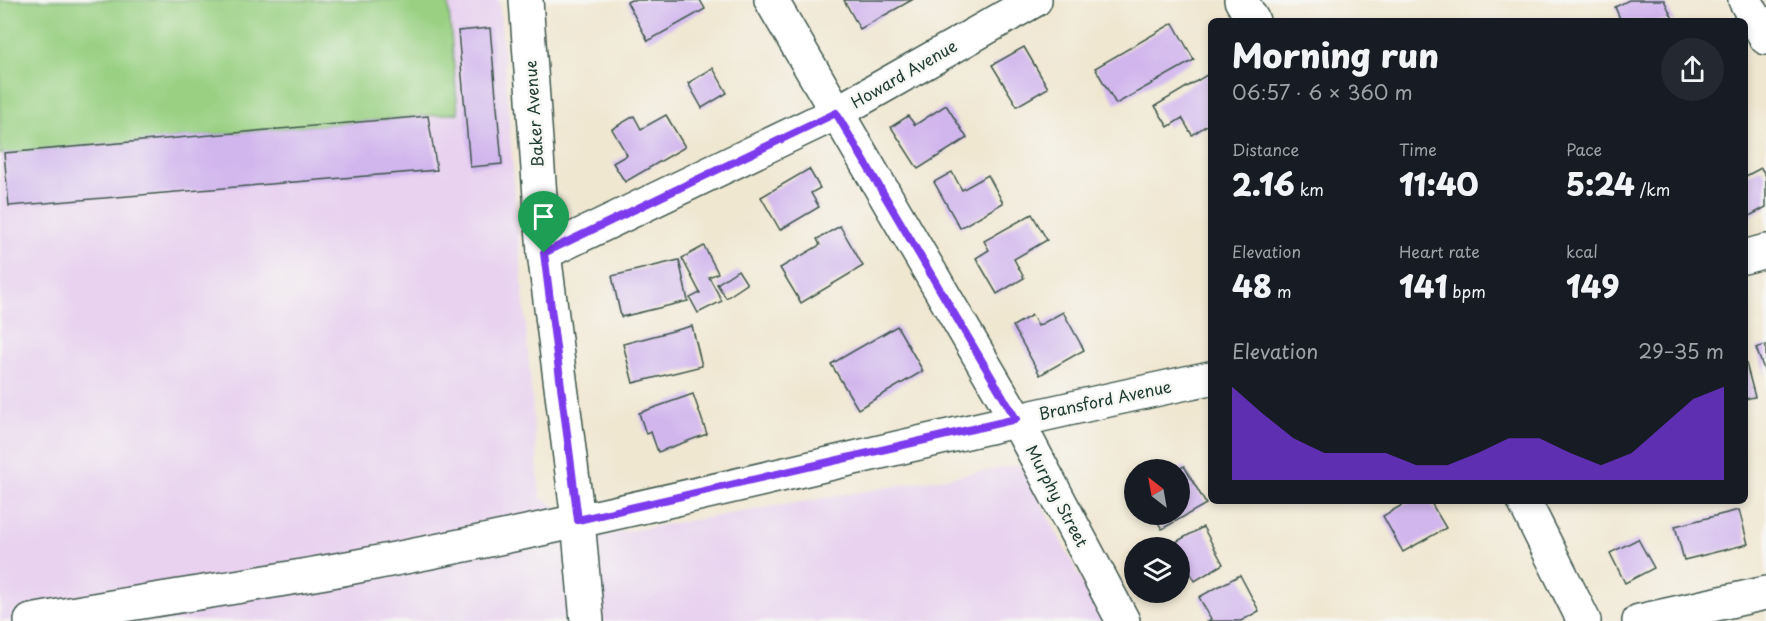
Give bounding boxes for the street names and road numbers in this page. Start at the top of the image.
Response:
street label: Howard Avenue [846,33,961,113]
street label: Baker Avenue [517,60,549,169]
street label: Bransford Avenue [1036,373,1174,425]
street label: Murphy Street [1021,440,1095,551]

